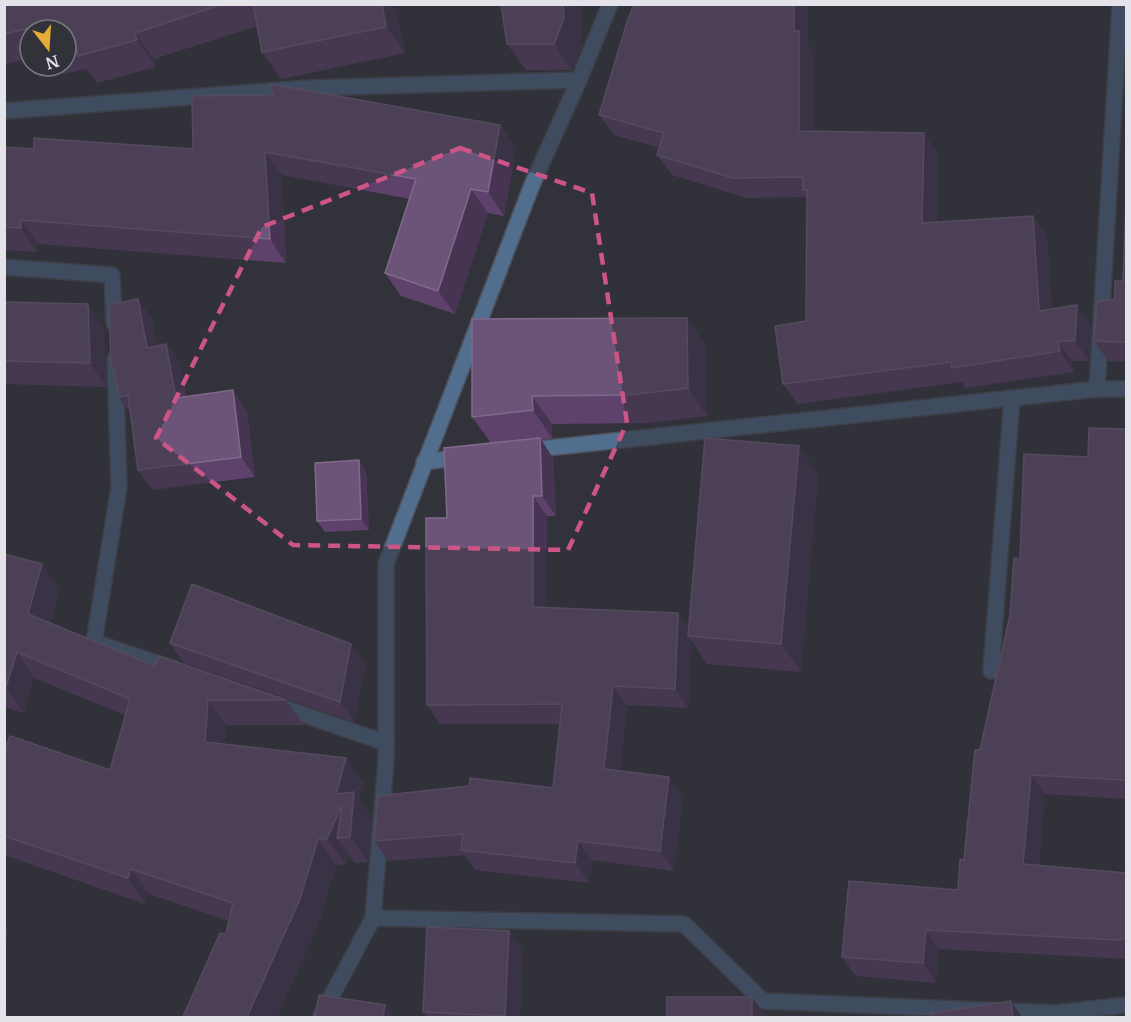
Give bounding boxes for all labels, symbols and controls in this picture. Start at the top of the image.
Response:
north arrow [18,18,78,78]
text: N [43,51,61,74]

